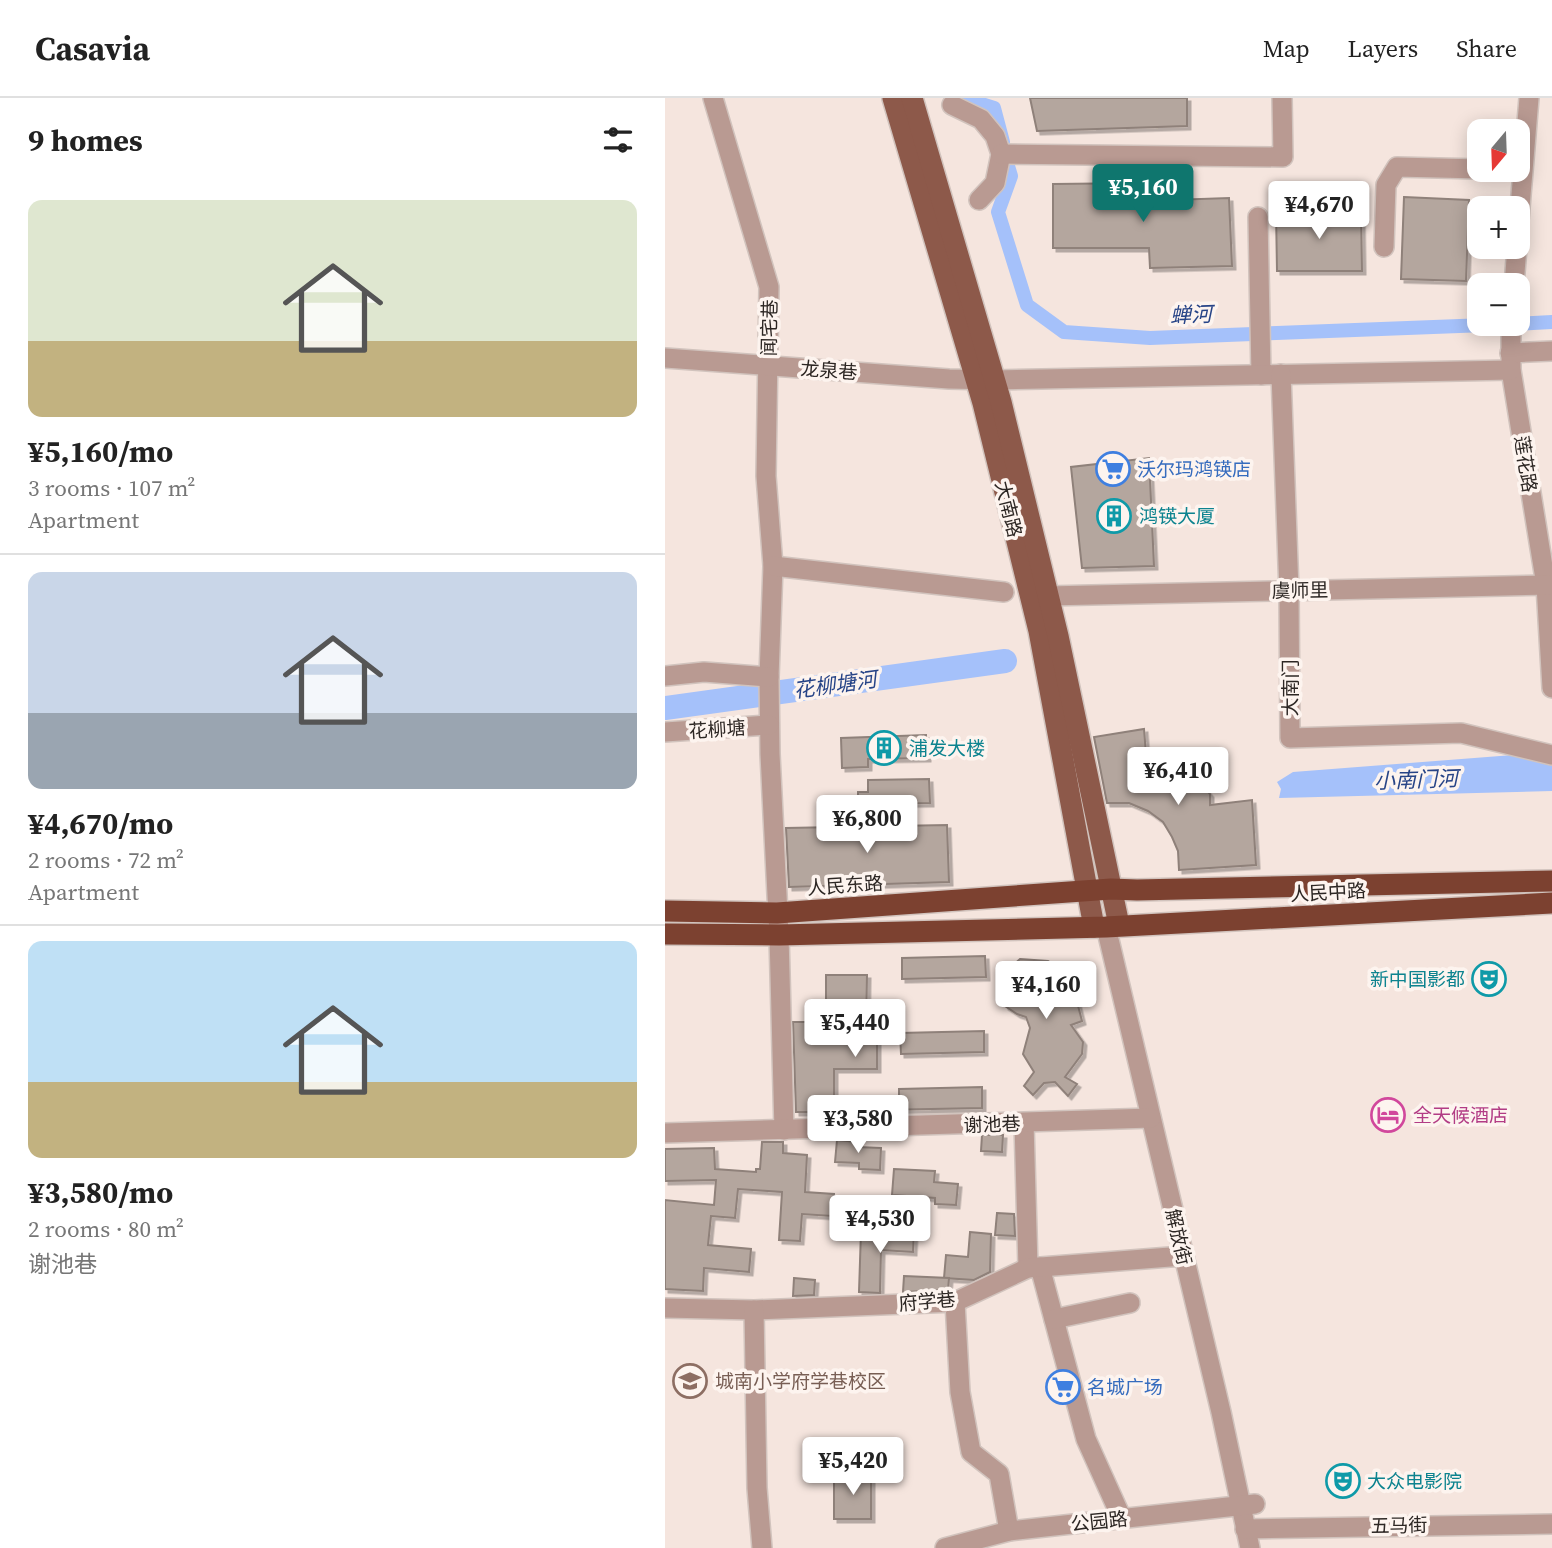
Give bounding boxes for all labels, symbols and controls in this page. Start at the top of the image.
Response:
text: Casavia [35,26,150,71]
text: Map [1263,32,1310,65]
text: Layers [1348,32,1418,65]
text: Share [1456,32,1517,65]
north arrow [1467,119,1529,182]
map controls [1467,119,1530,336]
text: 9 homes [28,120,143,161]
icon: filters [599,121,637,159]
pin: ¥5,160 [1086,164,1200,224]
text: ¥5,160 [1108,171,1178,203]
pin: ¥4,670 [1262,181,1376,241]
text: ¥4,670 [1284,188,1354,220]
button: + [1467,196,1530,259]
icon: home [270,245,396,371]
button: − [1467,273,1530,336]
street label: 闻宅巷 [756,299,782,357]
water label: 蝉河 [1169,299,1216,330]
street label: 龙泉巷 [800,355,858,385]
text: ¥5,160/mo [28,431,173,472]
street label: 莲花路 [1509,434,1543,494]
supermarket icon: 沃尔玛鸿锳店 [1094,450,1132,488]
place label: 沃尔玛鸿锳店 [1137,456,1251,482]
text: 3 rooms · 107 m² [28,472,195,504]
street label: 大南路 [989,478,1029,540]
building icon: 鸿锳大厦 [1095,497,1133,535]
place label: 鸿锳大厦 [1139,503,1215,529]
text: Apartment [28,504,139,536]
street label: 虞师里 [1271,577,1329,603]
icon: home [270,617,396,743]
street label: 大南门 [1277,659,1303,717]
water label: 花柳塘河 [791,664,883,705]
street label: 花柳塘 [688,714,746,744]
building icon: 浦发大楼 [865,729,903,767]
place label: 浦发大楼 [909,735,985,761]
pin: ¥6,410 [1121,748,1235,807]
text: ¥6,410 [1143,754,1213,786]
water label: 小南门河 [1374,763,1462,795]
pin: ¥6,800 [810,796,924,855]
text: ¥6,800 [832,802,902,834]
text: ¥4,670/mo [28,803,173,844]
text: 2 rooms · 72 m² [28,844,184,876]
street label: 人民东路 [806,869,884,901]
text: Apartment [28,876,139,908]
street label: 人民中路 [1289,877,1367,907]
theatre icon: 新中国影都 [1470,960,1508,998]
pin: ¥4,160 [989,962,1103,1021]
place label: 新中国影都 [1370,966,1465,992]
text: ¥4,160 [1011,968,1081,1000]
icon: home [270,987,396,1113]
pin: ¥5,440 [798,1000,912,1059]
text: ¥5,440 [820,1006,890,1038]
pin: ¥3,580 [801,1096,915,1155]
hotel icon: 全天候酒店 [1369,1096,1407,1134]
text: ¥3,580 [823,1102,893,1134]
place label: 全天候酒店 [1413,1102,1508,1128]
street label: 谢池巷 [963,1110,1021,1138]
text: ¥3,580/mo [28,1172,173,1213]
pin: ¥4,530 [823,1196,937,1255]
text: ¥4,530 [845,1202,915,1234]
street label: 解放街 [1160,1206,1198,1268]
text: 2 rooms · 80 m² [28,1213,184,1245]
text: 谢池巷 [28,1248,97,1280]
street label: 府学巷 [897,1286,957,1316]
school or university icon: 城南小学府学巷校区 [671,1362,709,1400]
place label: 城南小学府学巷校区 [715,1368,886,1394]
supermarket icon: 名城广场 [1044,1368,1082,1406]
place label: 名城广场 [1087,1374,1163,1400]
pin: ¥5,420 [796,1438,910,1497]
text: ¥5,420 [818,1444,888,1476]
theatre icon: 大众电影院 [1324,1462,1362,1500]
place label: 大众电影院 [1367,1468,1462,1494]
street label: 公园路 [1069,1505,1129,1537]
street label: 五马街 [1370,1512,1428,1538]

